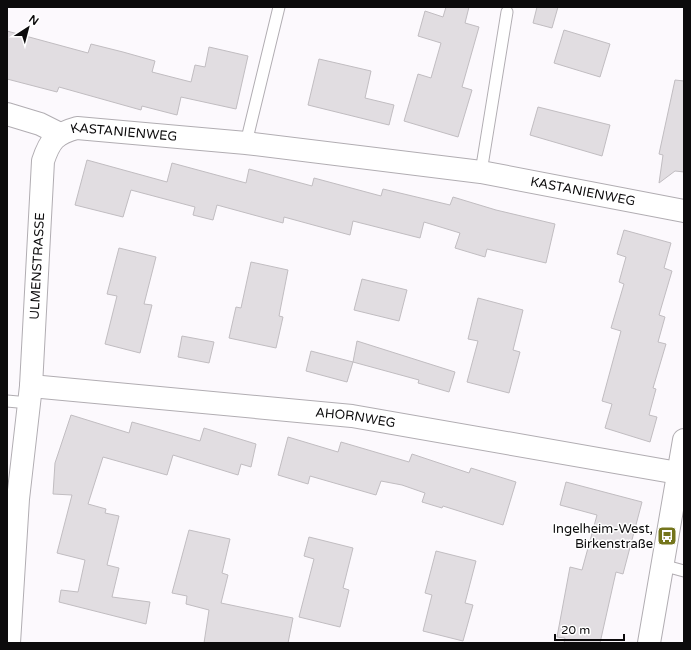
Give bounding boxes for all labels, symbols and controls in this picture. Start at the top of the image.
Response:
north arrow [8,8,48,48]
text: N [26,12,41,28]
street label: KASTANIENWEG [69,120,178,145]
street label: KASTANIENWEG [529,174,637,209]
street label: ULMENSTRASSE [27,212,48,320]
street label: AHORNWEG [315,405,397,431]
place label: Ingelheim-West, Birkenstraße [553,521,653,552]
bus stop icon: Ingelheim-West, Birkenstraße [656,525,678,547]
scale bar [555,616,624,642]
text: 20 m [561,623,590,637]

